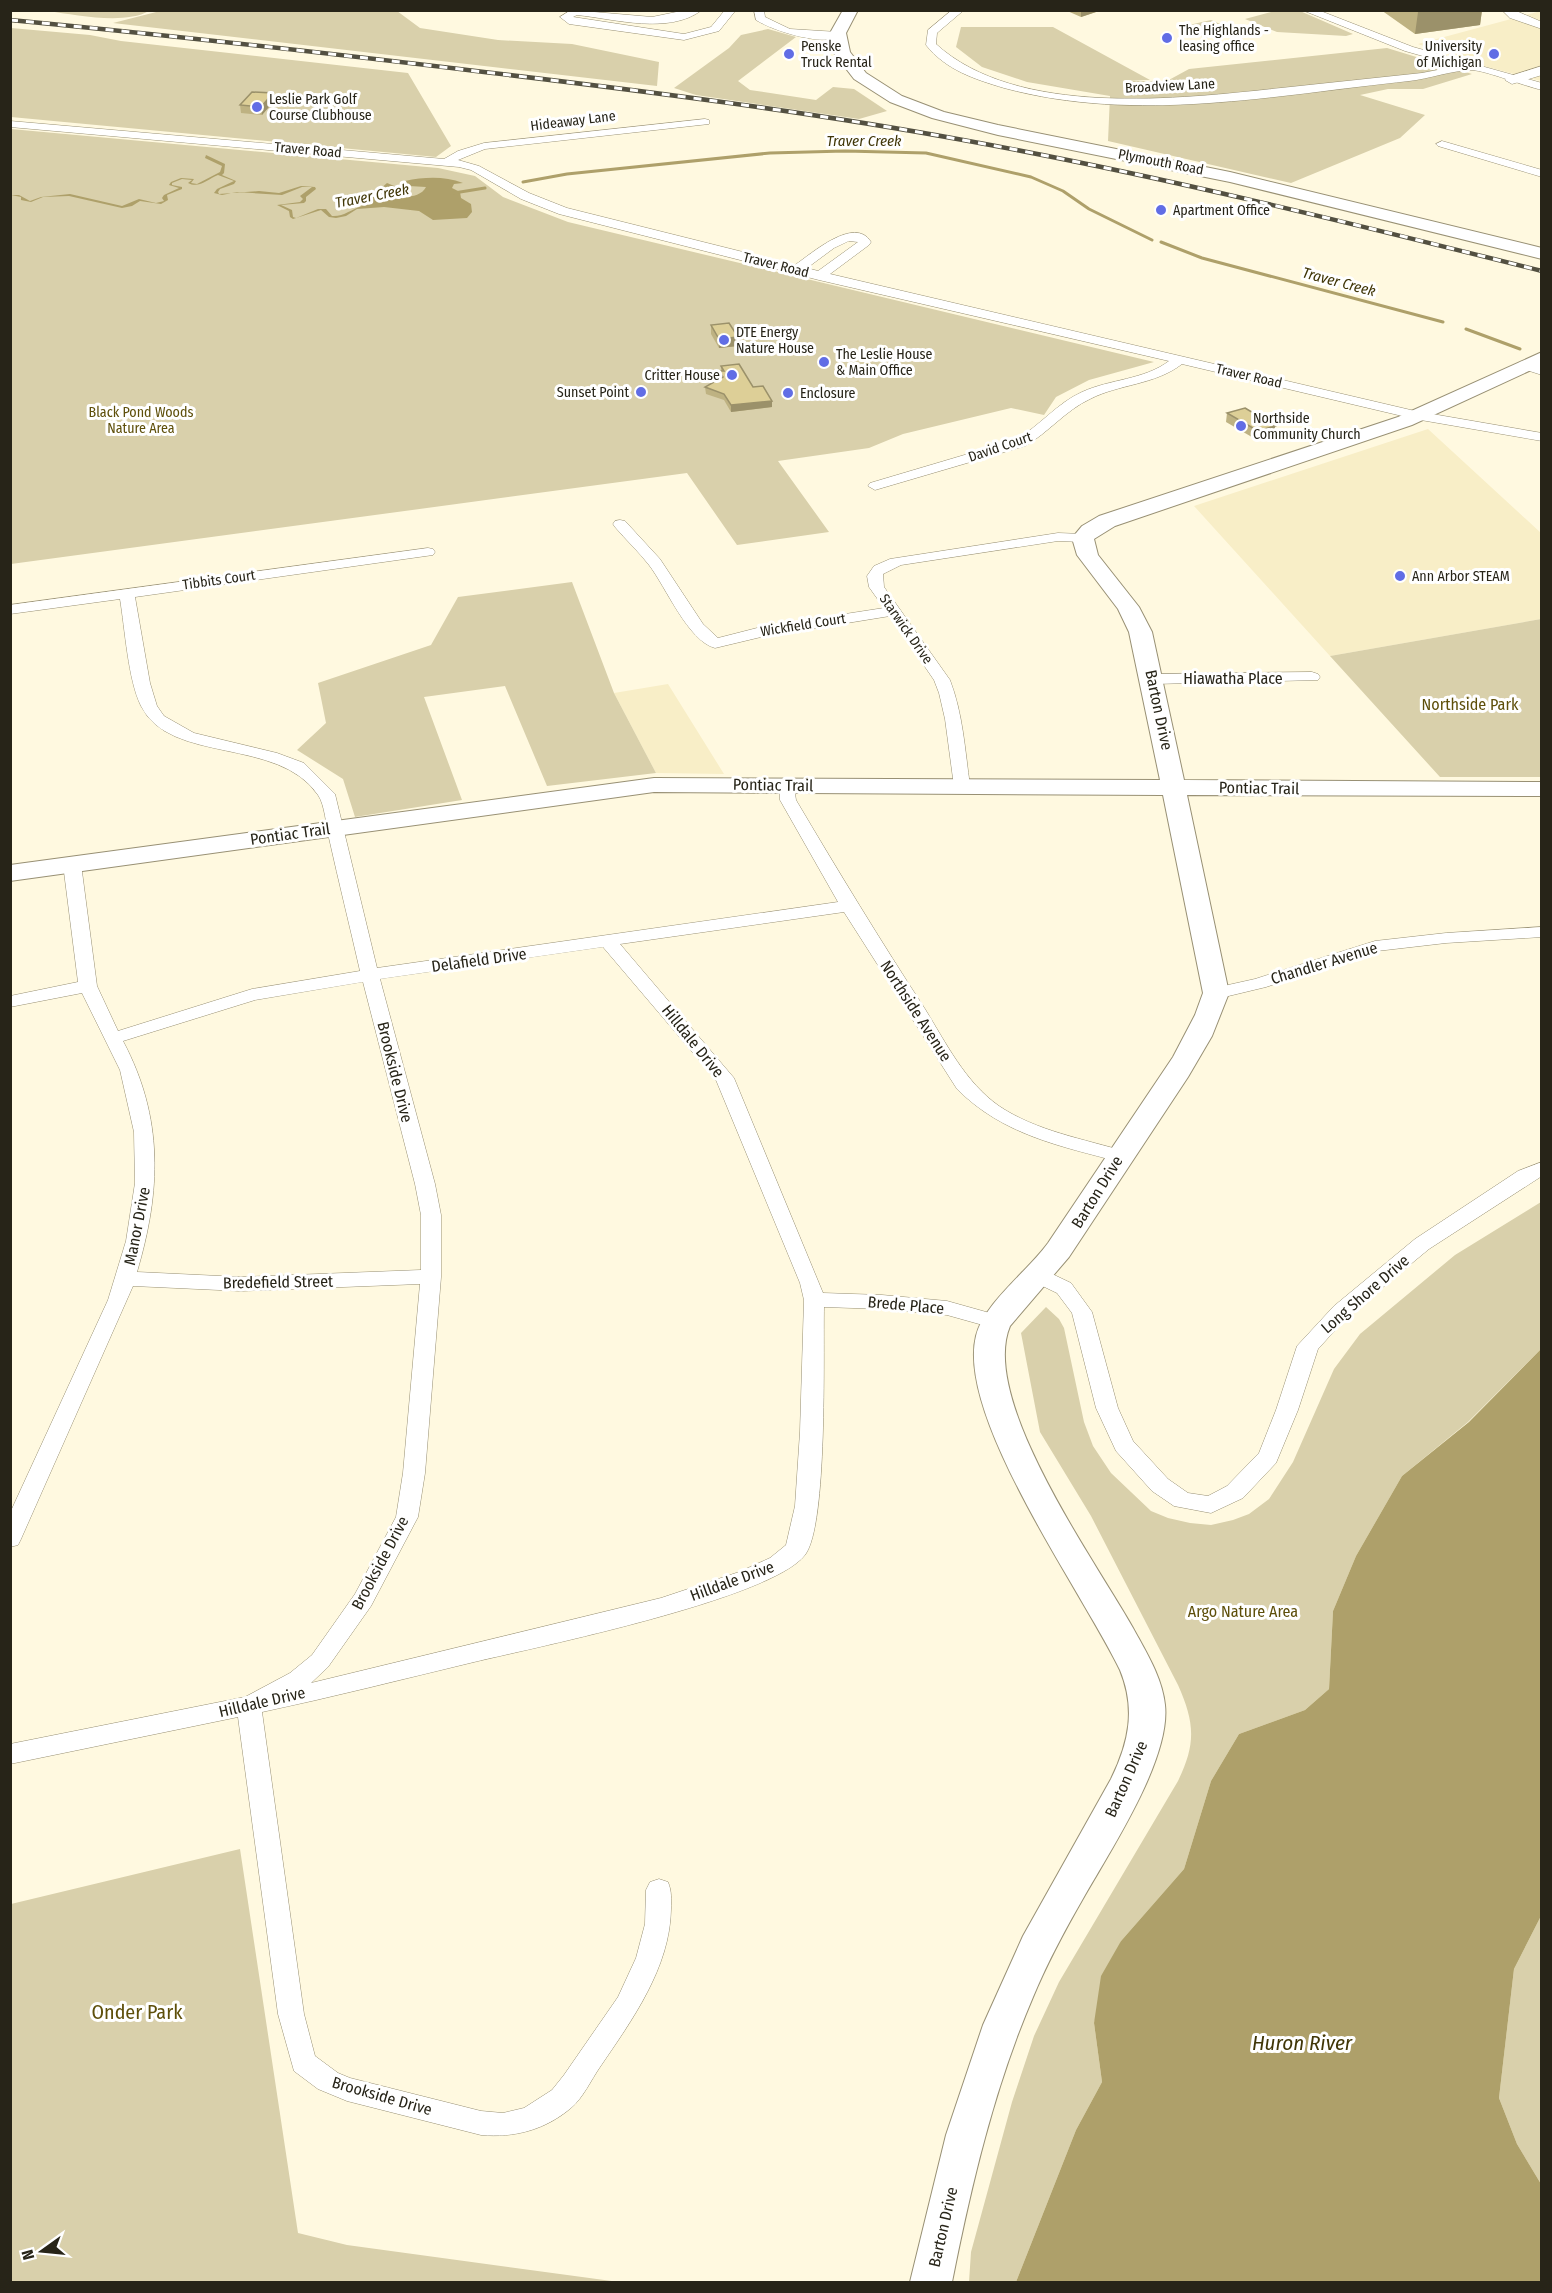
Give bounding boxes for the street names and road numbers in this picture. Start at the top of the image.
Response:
street label: Broadview Lane [1125,75,1216,97]
street label: Hideaway Lane [530,107,617,135]
street label: Traver Road [274,139,342,161]
street label: Plymouth Road [1117,145,1205,179]
street label: Traver Road [741,249,811,281]
street label: Traver Road [1214,360,1284,392]
street label: David Court [966,428,1034,466]
street label: Tibbits Court [182,566,257,594]
street label: Starwick Drive [876,591,936,667]
street label: Wickfield Court [759,610,847,640]
street label: Barton Drive [1141,668,1177,752]
street label: Hiawatha Place [1183,669,1283,688]
street label: Pontiac Trail [733,775,813,795]
street label: Pontiac Trail [1219,778,1299,798]
street label: Pontiac Trail [249,819,331,849]
street label: Chandler Avenue [1268,938,1380,988]
street label: Delafield Drive [430,944,528,976]
street label: Northside Avenue [876,957,956,1065]
street label: Hilldale Drive [658,1001,728,1081]
street label: Brookside Drive [373,1020,417,1124]
street label: Barton Drive [1067,1152,1127,1232]
street label: Manor Drive [120,1185,154,1267]
street label: Long Shore Drive [1317,1251,1413,1337]
street label: Bredefield Street [223,1272,334,1292]
street label: Brede Place [867,1292,945,1318]
street label: Brookside Drive [347,1513,413,1613]
street label: Hilldale Drive [687,1557,777,1605]
street label: Hilldale Drive [217,1683,307,1721]
street label: Barton Drive [1101,1738,1151,1820]
street label: Brookside Drive [330,2073,434,2119]
street label: Barton Drive [925,2185,961,2269]

